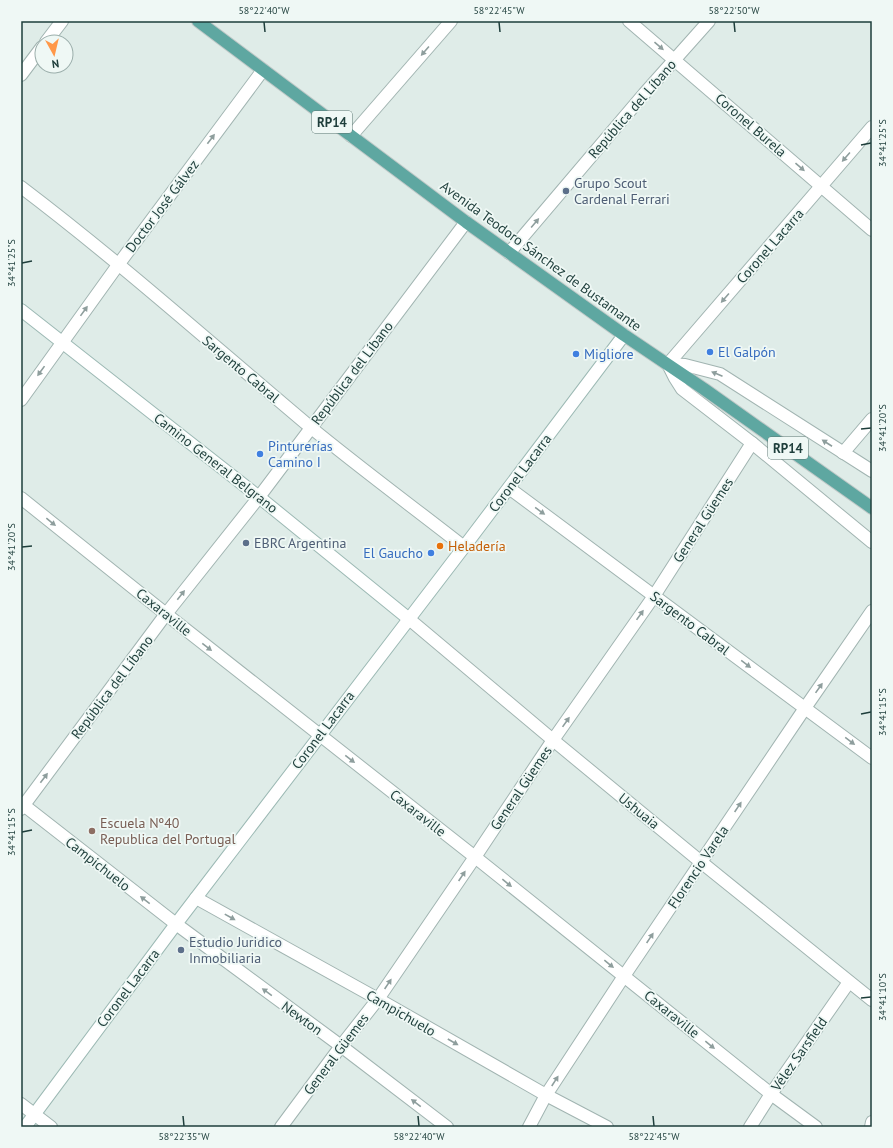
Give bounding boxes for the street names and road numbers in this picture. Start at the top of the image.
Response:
street label: República del Líbano [584,56,680,162]
street label: Coronel Burela [712,89,790,161]
road number: RP14 [312,111,352,133]
street label: Doctor José Gálvez [121,156,203,256]
street label: Avenida Teodoro Sánchez de Bustamante [437,177,645,335]
street label: Coronel Lacarra [733,205,807,287]
street label: República del Líbano [307,318,397,428]
street label: Sargento Cabral [199,331,283,407]
street label: Camino General Belgrano [150,409,282,517]
street label: Coronel Lacarra [485,430,555,516]
road number: RP14 [768,437,808,459]
street label: General Güemes [669,474,737,566]
street label: Caxaraville [133,584,195,640]
street label: Sargento Cabral [647,587,733,659]
street label: República del Líbano [67,632,157,742]
street label: Coronel Lacarra [288,687,358,773]
street label: General Güemes [486,742,556,833]
street label: Caxaraville [386,785,450,841]
street label: Ushuaia [615,789,663,833]
street label: Florencio Varela [664,822,732,912]
street label: Campichuelo [62,833,134,895]
street label: Coronel Lacarra [93,945,163,1031]
street label: Campichuelo [363,986,439,1040]
street label: Caxaraville [641,986,703,1042]
street label: Newton [278,997,326,1039]
street label: General Güemes [299,1010,373,1098]
street label: Vélez Sarsfield [766,1014,831,1095]

